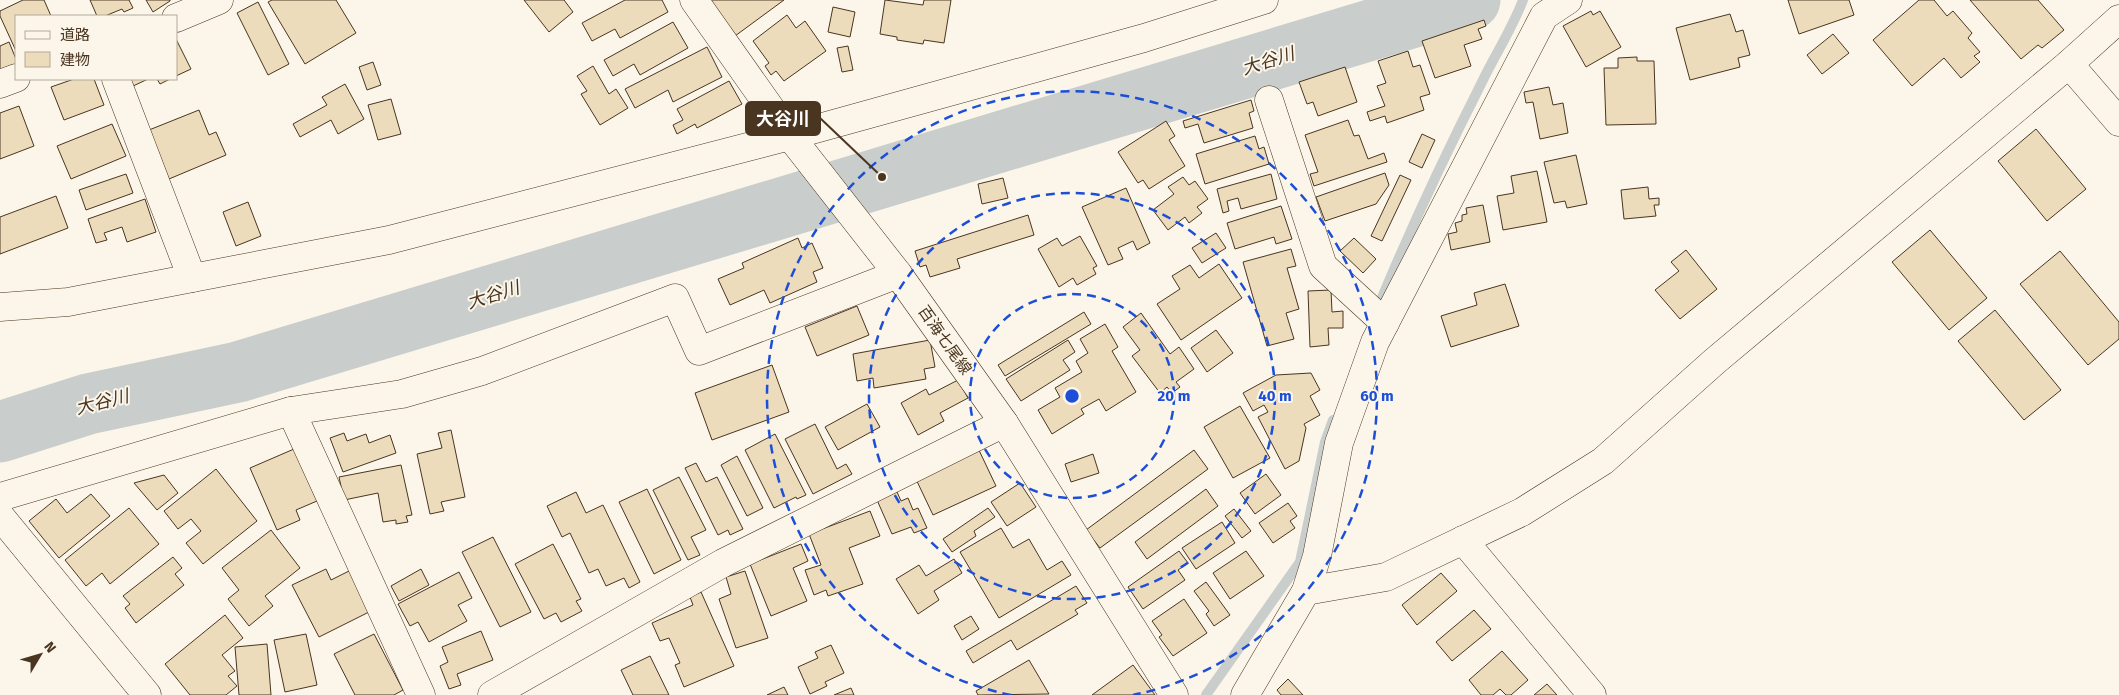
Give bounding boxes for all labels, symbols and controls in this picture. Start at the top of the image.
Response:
legend [15,15,178,80]
text: 道路 [60,26,90,44]
water label: 大谷川 [1239,42,1299,79]
text: 建物 [60,51,90,69]
callout: 大谷川 [746,102,820,135]
text: 大谷川 [756,108,810,130]
water label: 大谷川 [464,276,524,313]
street label: 百海七尾線 [914,302,976,378]
water label: 大谷川 [73,384,133,419]
centre of rings [1063,387,1081,405]
text: 20 m [1158,387,1190,405]
text: 40 m [1258,387,1292,405]
text: 60 m [1360,387,1394,405]
north arrow [15,630,65,680]
text: N [40,638,59,656]

